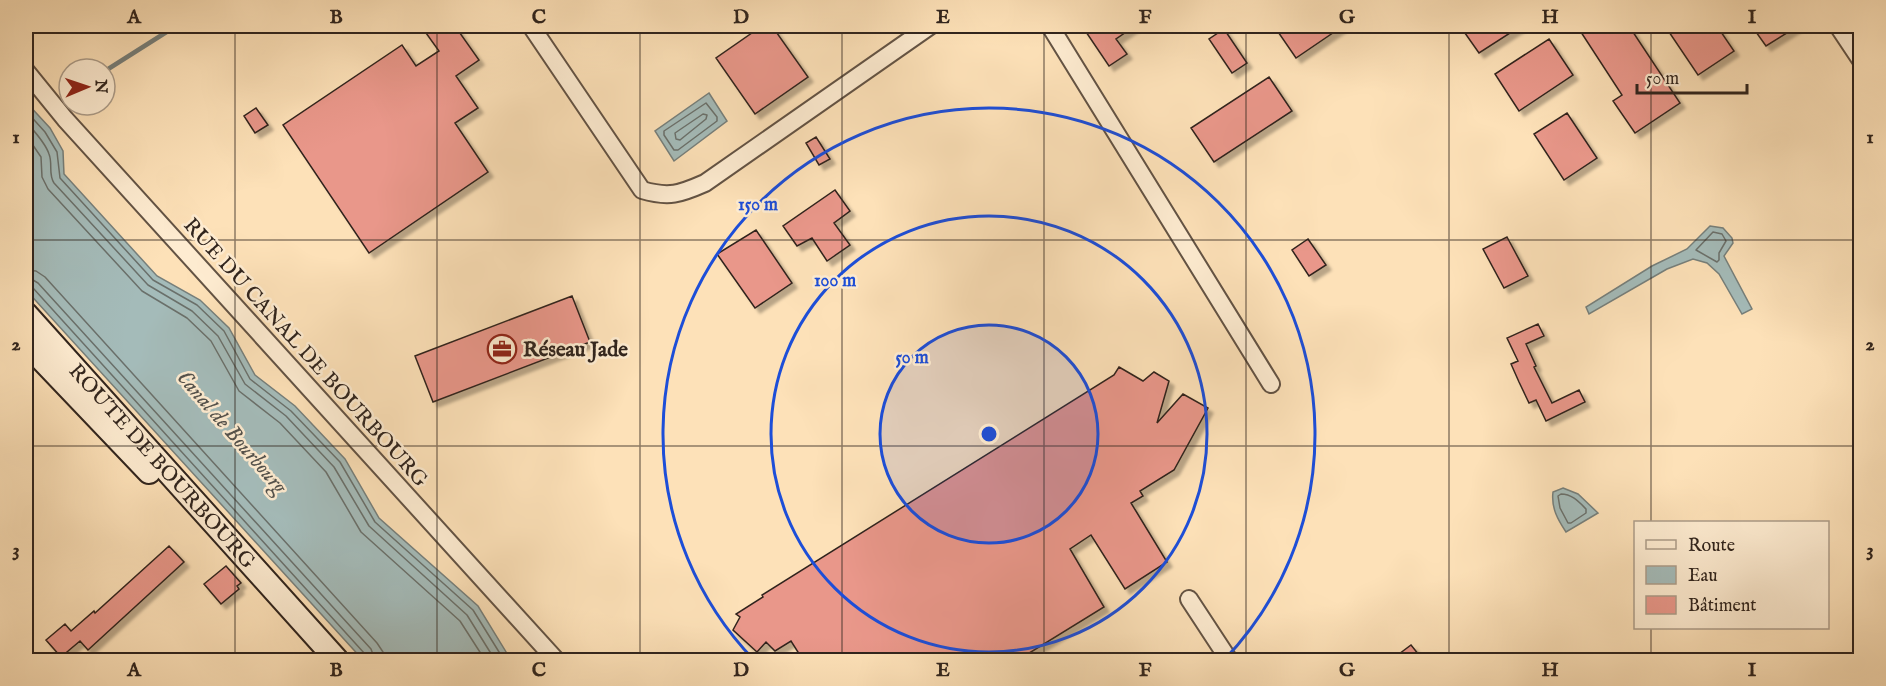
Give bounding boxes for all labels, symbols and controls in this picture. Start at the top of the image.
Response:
text: A [126,5,142,30]
text: B [329,5,343,30]
text: C [532,5,546,30]
text: D [733,5,749,30]
text: E [936,5,950,30]
text: F [1139,5,1152,30]
text: G [1339,5,1356,30]
text: H [1541,5,1559,30]
text: I [1748,5,1757,30]
north arrow [57,57,117,117]
scale bar [1637,57,1746,95]
text: 50 m [1646,68,1679,91]
text: N [90,78,110,94]
text: 1 [12,125,20,150]
text: 1 [1866,125,1874,150]
text: 150 m [738,194,778,217]
street label: RUE DU CANAL DE BOURBOURG [177,213,433,493]
text: 100 m [814,270,856,293]
text: 2 [11,332,21,357]
text: 2 [1865,332,1875,357]
office icon: Réseau Jade [486,333,518,365]
place label: Réseau Jade [523,337,628,364]
text: 50 m [895,347,929,370]
street label: ROUTE DE BOURBOURG [62,358,261,575]
water label: Canal de Bourbourg [170,365,294,501]
centre of rings [979,424,999,444]
legend [1634,521,1829,629]
text: Route [1688,535,1735,558]
text: 3 [12,538,20,563]
text: 3 [1866,538,1874,563]
text: Eau [1688,565,1718,588]
text: Bâtiment [1688,595,1757,618]
text: A [126,658,142,683]
text: B [329,658,343,683]
text: C [532,658,546,683]
text: D [733,658,749,683]
text: E [936,658,950,683]
text: F [1139,658,1152,683]
text: G [1339,658,1356,683]
text: H [1541,658,1559,683]
text: I [1748,658,1757,683]

